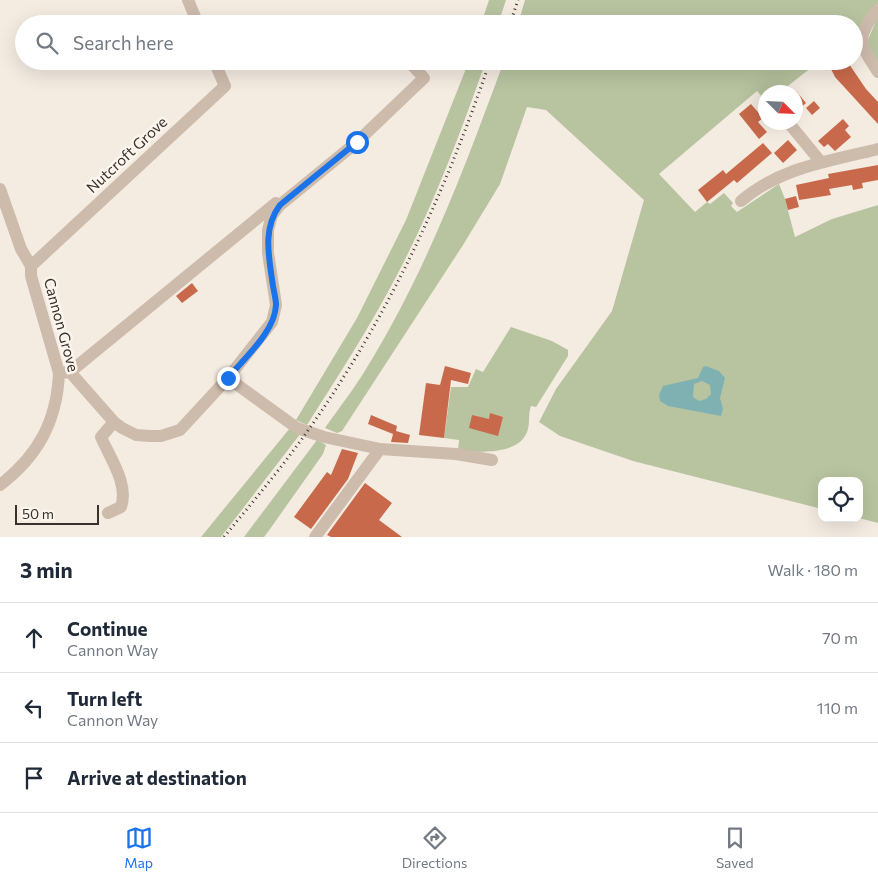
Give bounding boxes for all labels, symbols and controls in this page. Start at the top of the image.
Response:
search box [15,15,863,70]
icon: search [33,29,61,57]
text: Search here [73,31,173,54]
north arrow [758,85,803,130]
street label: Nutcroft Grove [82,112,170,196]
route start [346,131,369,154]
street label: Cannon Grove [41,276,83,374]
route end [217,367,240,390]
map controls [818,477,863,522]
button: locate [818,477,863,522]
scale bar [15,502,99,525]
text: 50 m [22,505,54,522]
text: 3 min [20,557,73,582]
text: Walk · 180 m [768,560,858,579]
text: Continue [67,617,147,640]
icon: ahead [20,624,48,652]
text: 70 m [822,628,858,647]
text: Cannon Way [67,640,158,659]
text: Turn left [67,687,142,710]
icon: left [20,694,48,722]
text: 110 m [817,698,858,717]
text: Cannon Way [67,710,158,729]
icon: arrive [20,764,48,792]
text: Arrive at destination [67,766,247,789]
tab: Map [124,824,153,871]
tab: Directions [402,824,467,871]
tab: Saved [716,824,754,871]

